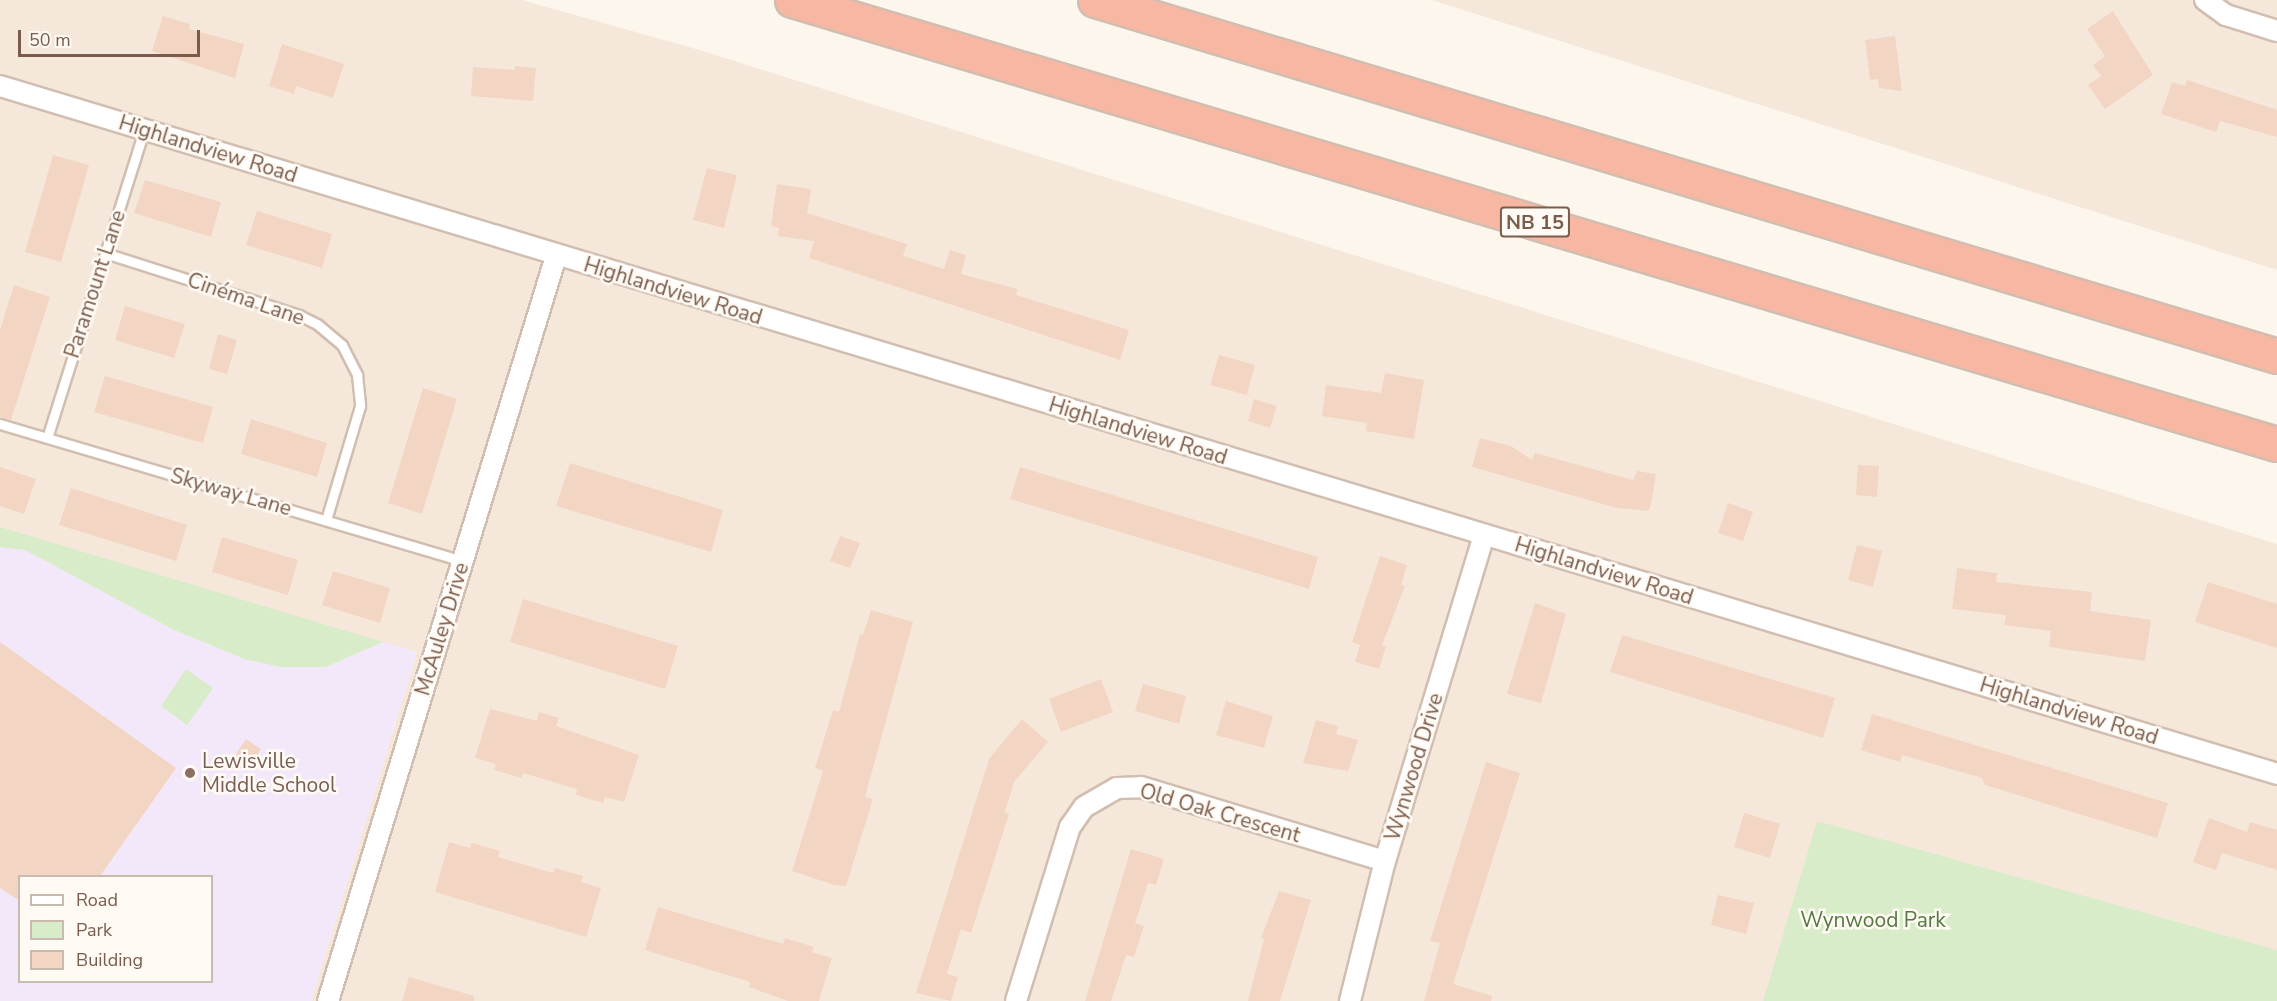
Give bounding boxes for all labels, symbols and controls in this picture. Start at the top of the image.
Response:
scale bar [21,18,202,56]
text: 50 m [29,28,71,52]
street label: Highlandview Road [116,110,300,188]
road number: NB 15 [1499,205,1571,239]
street label: Paramount Lane [59,207,131,361]
street label: Highlandview Road [581,252,765,330]
street label: Cinéma Lane [184,267,308,331]
street label: Highlandview Road [1046,392,1230,470]
street label: Skyway Lane [168,463,294,521]
street label: Highlandview Road [1512,532,1696,610]
street label: McAuley Drive [410,559,474,699]
street label: Highlandview Road [1977,672,2161,750]
street label: Wynwood Drive [1380,690,1448,844]
place label: Lewisville Middle School [202,748,336,798]
marker: Lewisville Middle School [183,766,197,780]
street label: Old Oak Crescent [1137,778,1303,848]
legend [18,875,213,983]
text: Road [76,888,118,912]
park label: Wynwood Park [1800,907,1946,933]
text: Park [76,918,112,942]
text: Building [76,948,143,972]

